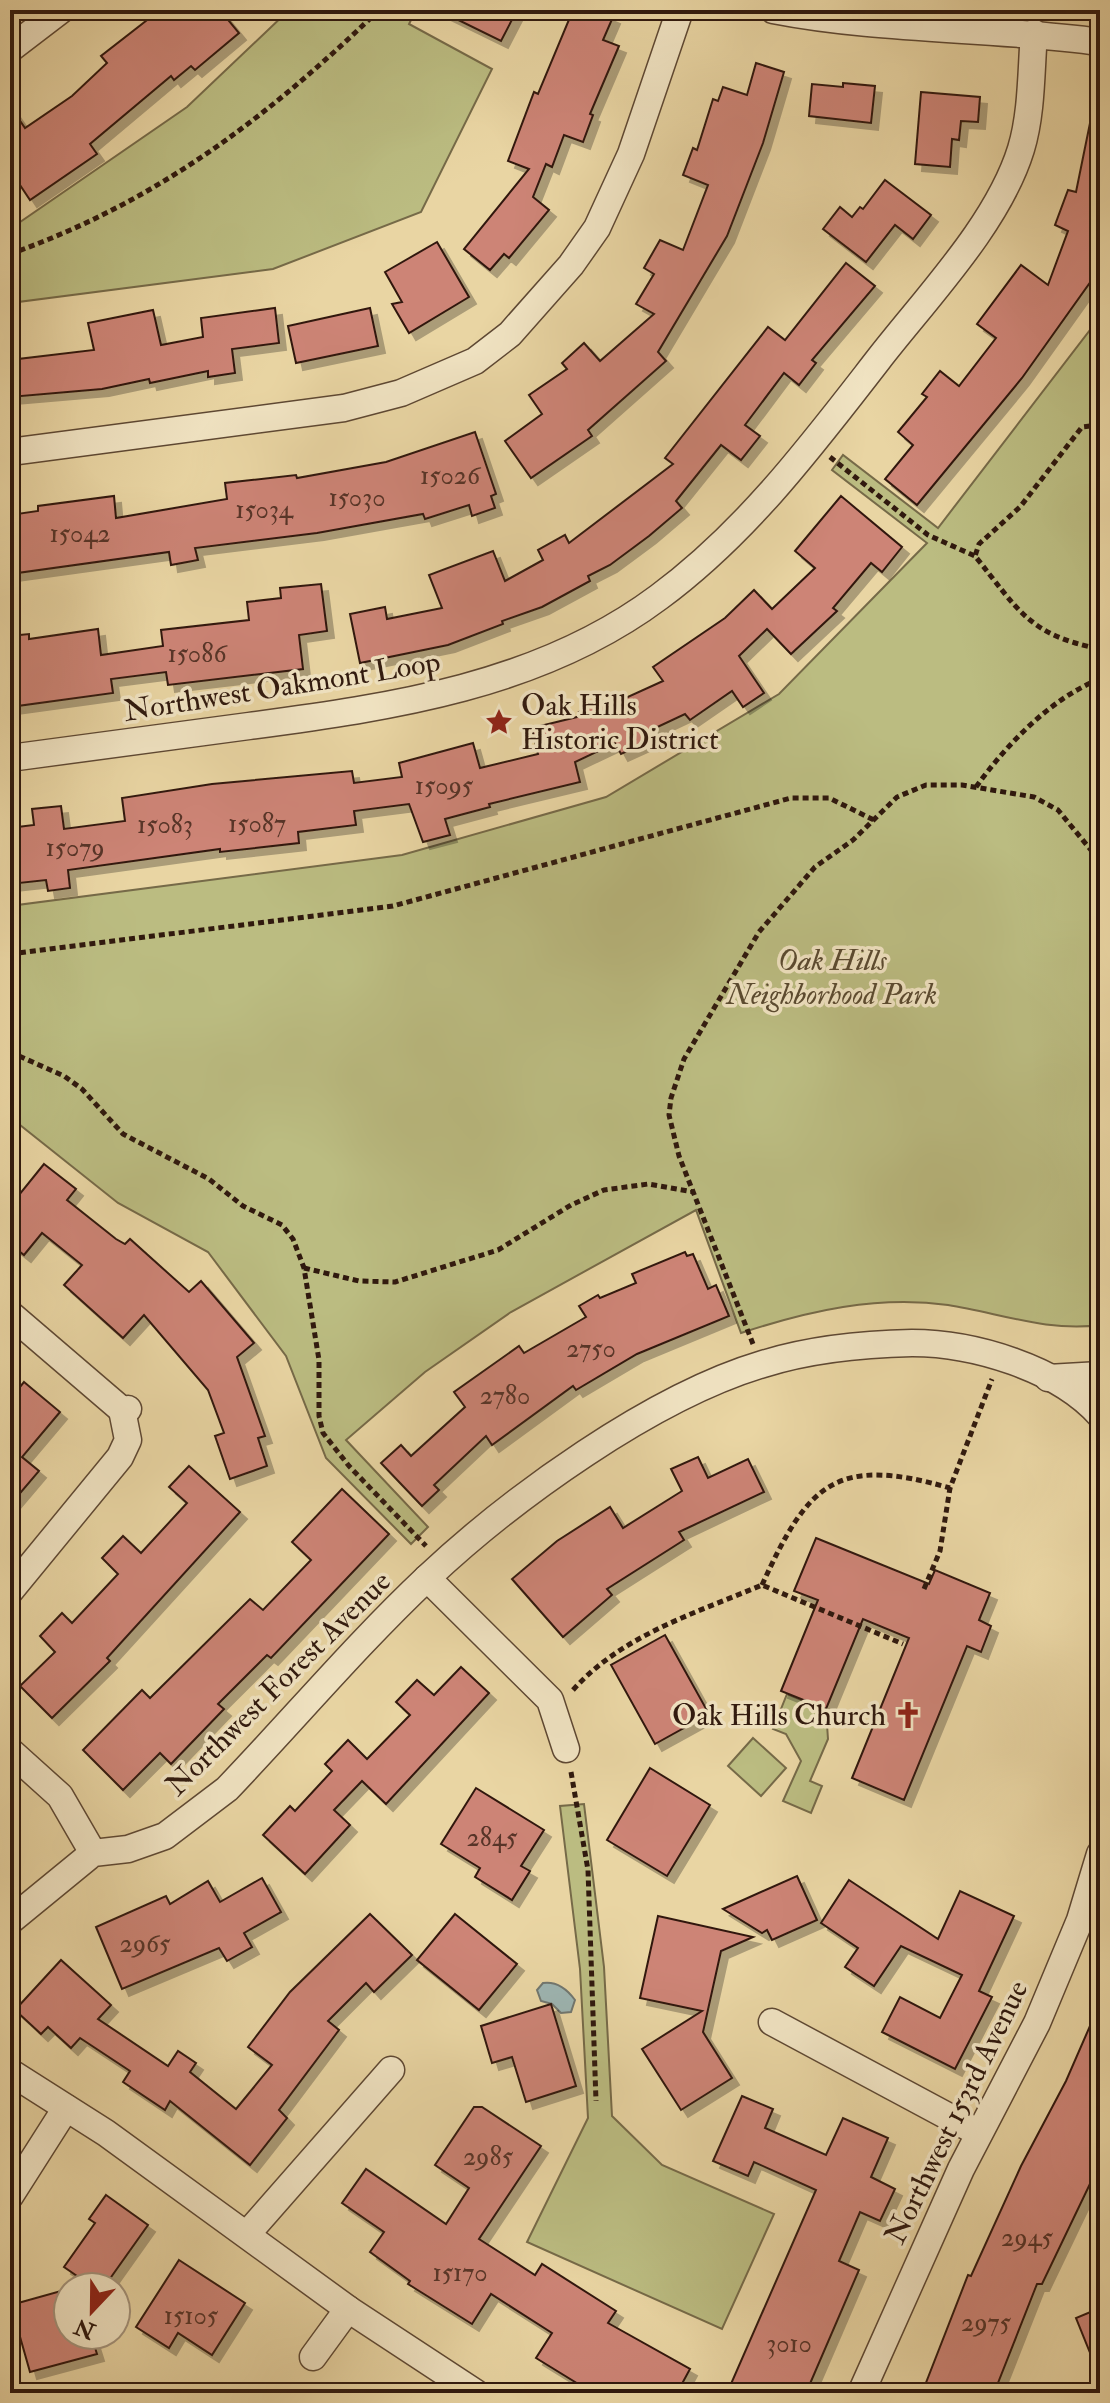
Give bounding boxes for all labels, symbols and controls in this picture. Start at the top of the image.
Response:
house number: 15026 [420,460,482,492]
house number: 15030 [328,482,386,514]
house number: 15034 [235,494,294,526]
house number: 15042 [50,518,110,550]
house number: 15086 [167,638,228,670]
street label: Northwest Oakmont Loop [121,643,443,730]
place label: Oak Hills Historic District [521,687,719,758]
place icon: Oak Hills Historic District [484,707,514,737]
house number: 15095 [415,770,474,802]
house number: 15087 [228,808,286,840]
house number: 15083 [137,809,193,841]
house number: 15079 [46,832,104,864]
park label: Oak Hills Neighborhood Park [725,942,937,1013]
house number: 2750 [566,1333,616,1365]
house number: 2780 [480,1380,530,1412]
street label: Northwest Forest Avenue [158,1563,399,1804]
place label: Oak Hills Church [672,1697,886,1734]
church icon: Oak Hills Church [893,1700,923,1730]
house number: 2845 [467,1822,518,1854]
house number: 2965 [119,1928,171,1960]
street label: Northwest 153rd Avenue [877,1975,1036,2250]
house number: 2985 [463,2141,514,2173]
house number: 2945 [1001,2222,1054,2254]
house number: 15170 [432,2257,488,2289]
north arrow [52,2271,132,2351]
house number: 15105 [164,2300,219,2332]
house number: 2975 [961,2307,1011,2339]
text: N [70,2312,100,2346]
house number: 3010 [766,2328,812,2360]

